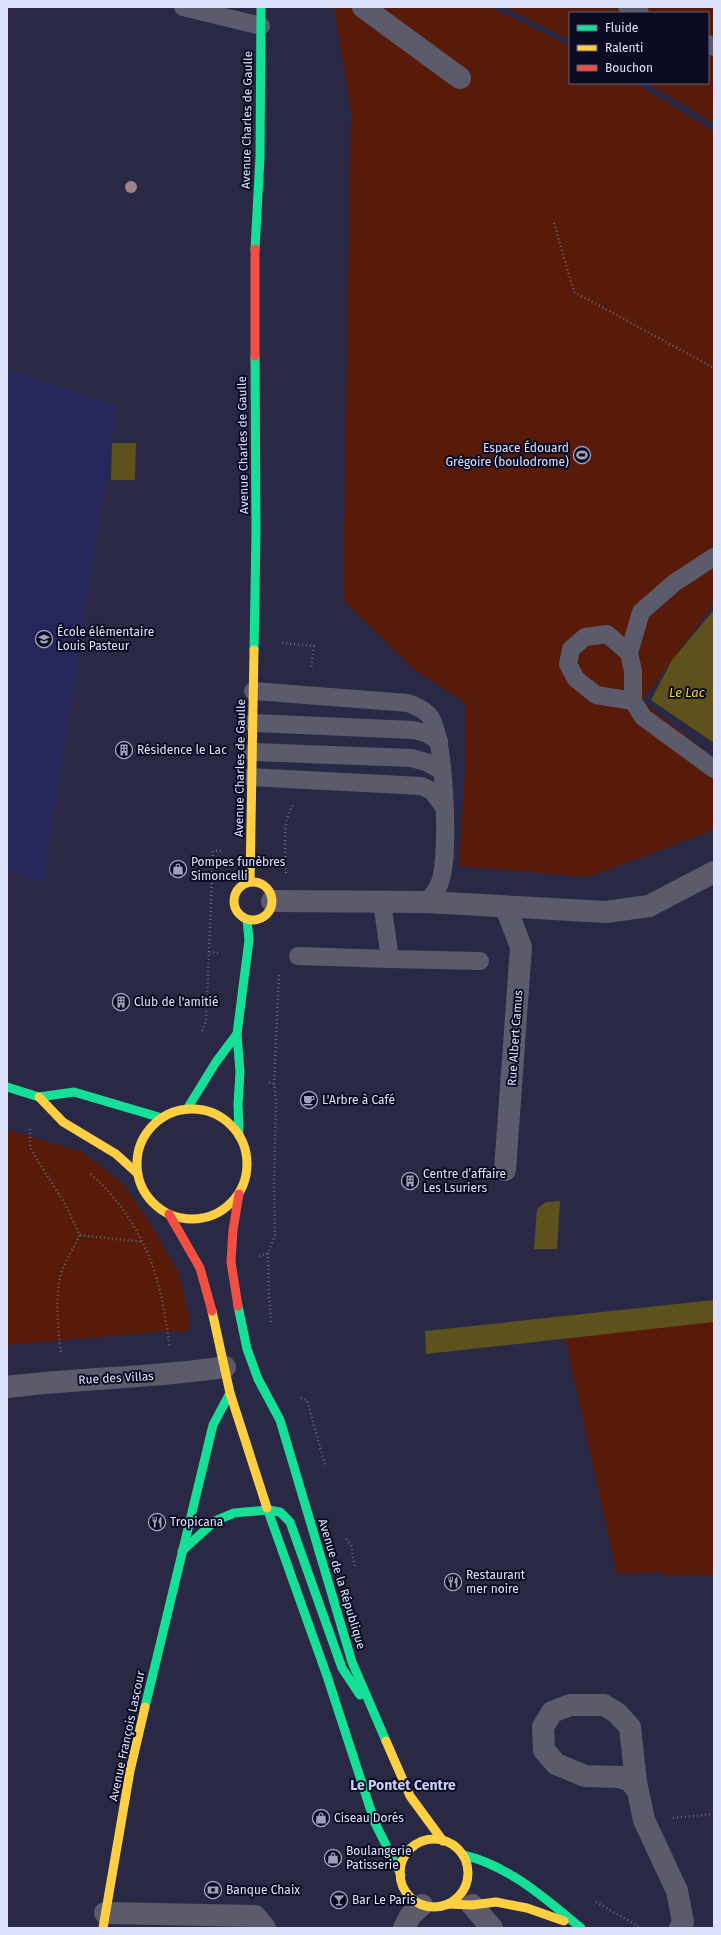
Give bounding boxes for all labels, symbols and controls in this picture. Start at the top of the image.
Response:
legend [569,12,709,84]
text: Fluide [605,21,638,35]
text: Ralenti [605,41,643,55]
street label: Avenue Charles de Gaulle [239,51,255,189]
text: Bouchon [605,61,653,75]
street label: Avenue Charles de Gaulle [235,376,251,514]
place label: Espace Édouard Grégoire (boulodrome) [446,440,569,469]
sports icon: Espace Édouard Grégoire (boulodrome) [572,445,592,465]
place label: École élémentaire Louis Pasteur [57,624,154,653]
school or university icon: École élémentaire Louis Pasteur [34,629,54,649]
water label: Le Lac [669,685,706,700]
street label: Avenue Charles de Gaulle [232,699,248,837]
building icon: Résidence le Lac [114,740,134,760]
place label: Résidence le Lac [137,743,227,757]
place label: Pompes funèbres Simoncelli [191,855,286,883]
shop icon: Pompes funèbres Simoncelli [168,859,188,879]
street label: Rue Albert Camus [505,989,525,1086]
building icon: Club de l'amitié [111,992,131,1012]
place label: Club de l'amitié [134,995,219,1009]
cafe icon: L'Arbre à Café [299,1090,319,1110]
place label: L'Arbre à Café [322,1093,395,1107]
place label: Centre d’affaire Les Lsuriers [423,1167,506,1195]
building icon: Centre d’affaire Les Lsuriers [400,1171,420,1191]
street label: Rue des Villas [78,1369,154,1387]
restaurant icon: Tropicana [147,1512,167,1532]
place label: Tropicana [170,1515,223,1529]
street label: Avenue de la République [315,1517,369,1651]
place label: Restaurant mer noire [466,1568,526,1596]
restaurant icon: Restaurant mer noire [443,1572,463,1592]
street label: Avenue François Lascour [106,1669,148,1802]
district label: Le Pontet Centre [350,1777,456,1794]
shop icon: Ciseau Dorés [311,1808,331,1828]
place label: Ciseau Dorés [334,1811,404,1825]
place label: Boulangerie Patisserie [346,1844,411,1872]
shop icon: Boulangerie Patisserie [323,1848,343,1868]
bank icon: Banque Chaix [203,1880,223,1900]
place label: Banque Chaix [226,1883,300,1897]
bar icon: Bar Le Paris [329,1890,349,1910]
place label: Bar Le Paris [352,1893,416,1907]

